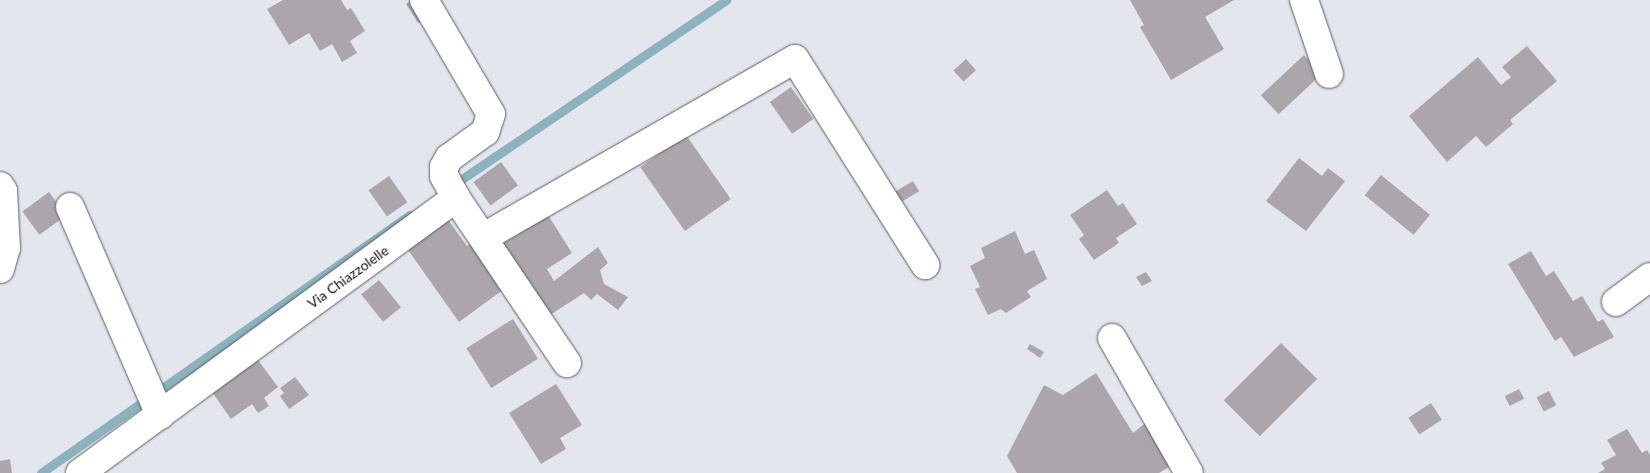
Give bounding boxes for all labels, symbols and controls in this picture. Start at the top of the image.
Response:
street label: Via Chiazzolelle [304,242,392,312]

